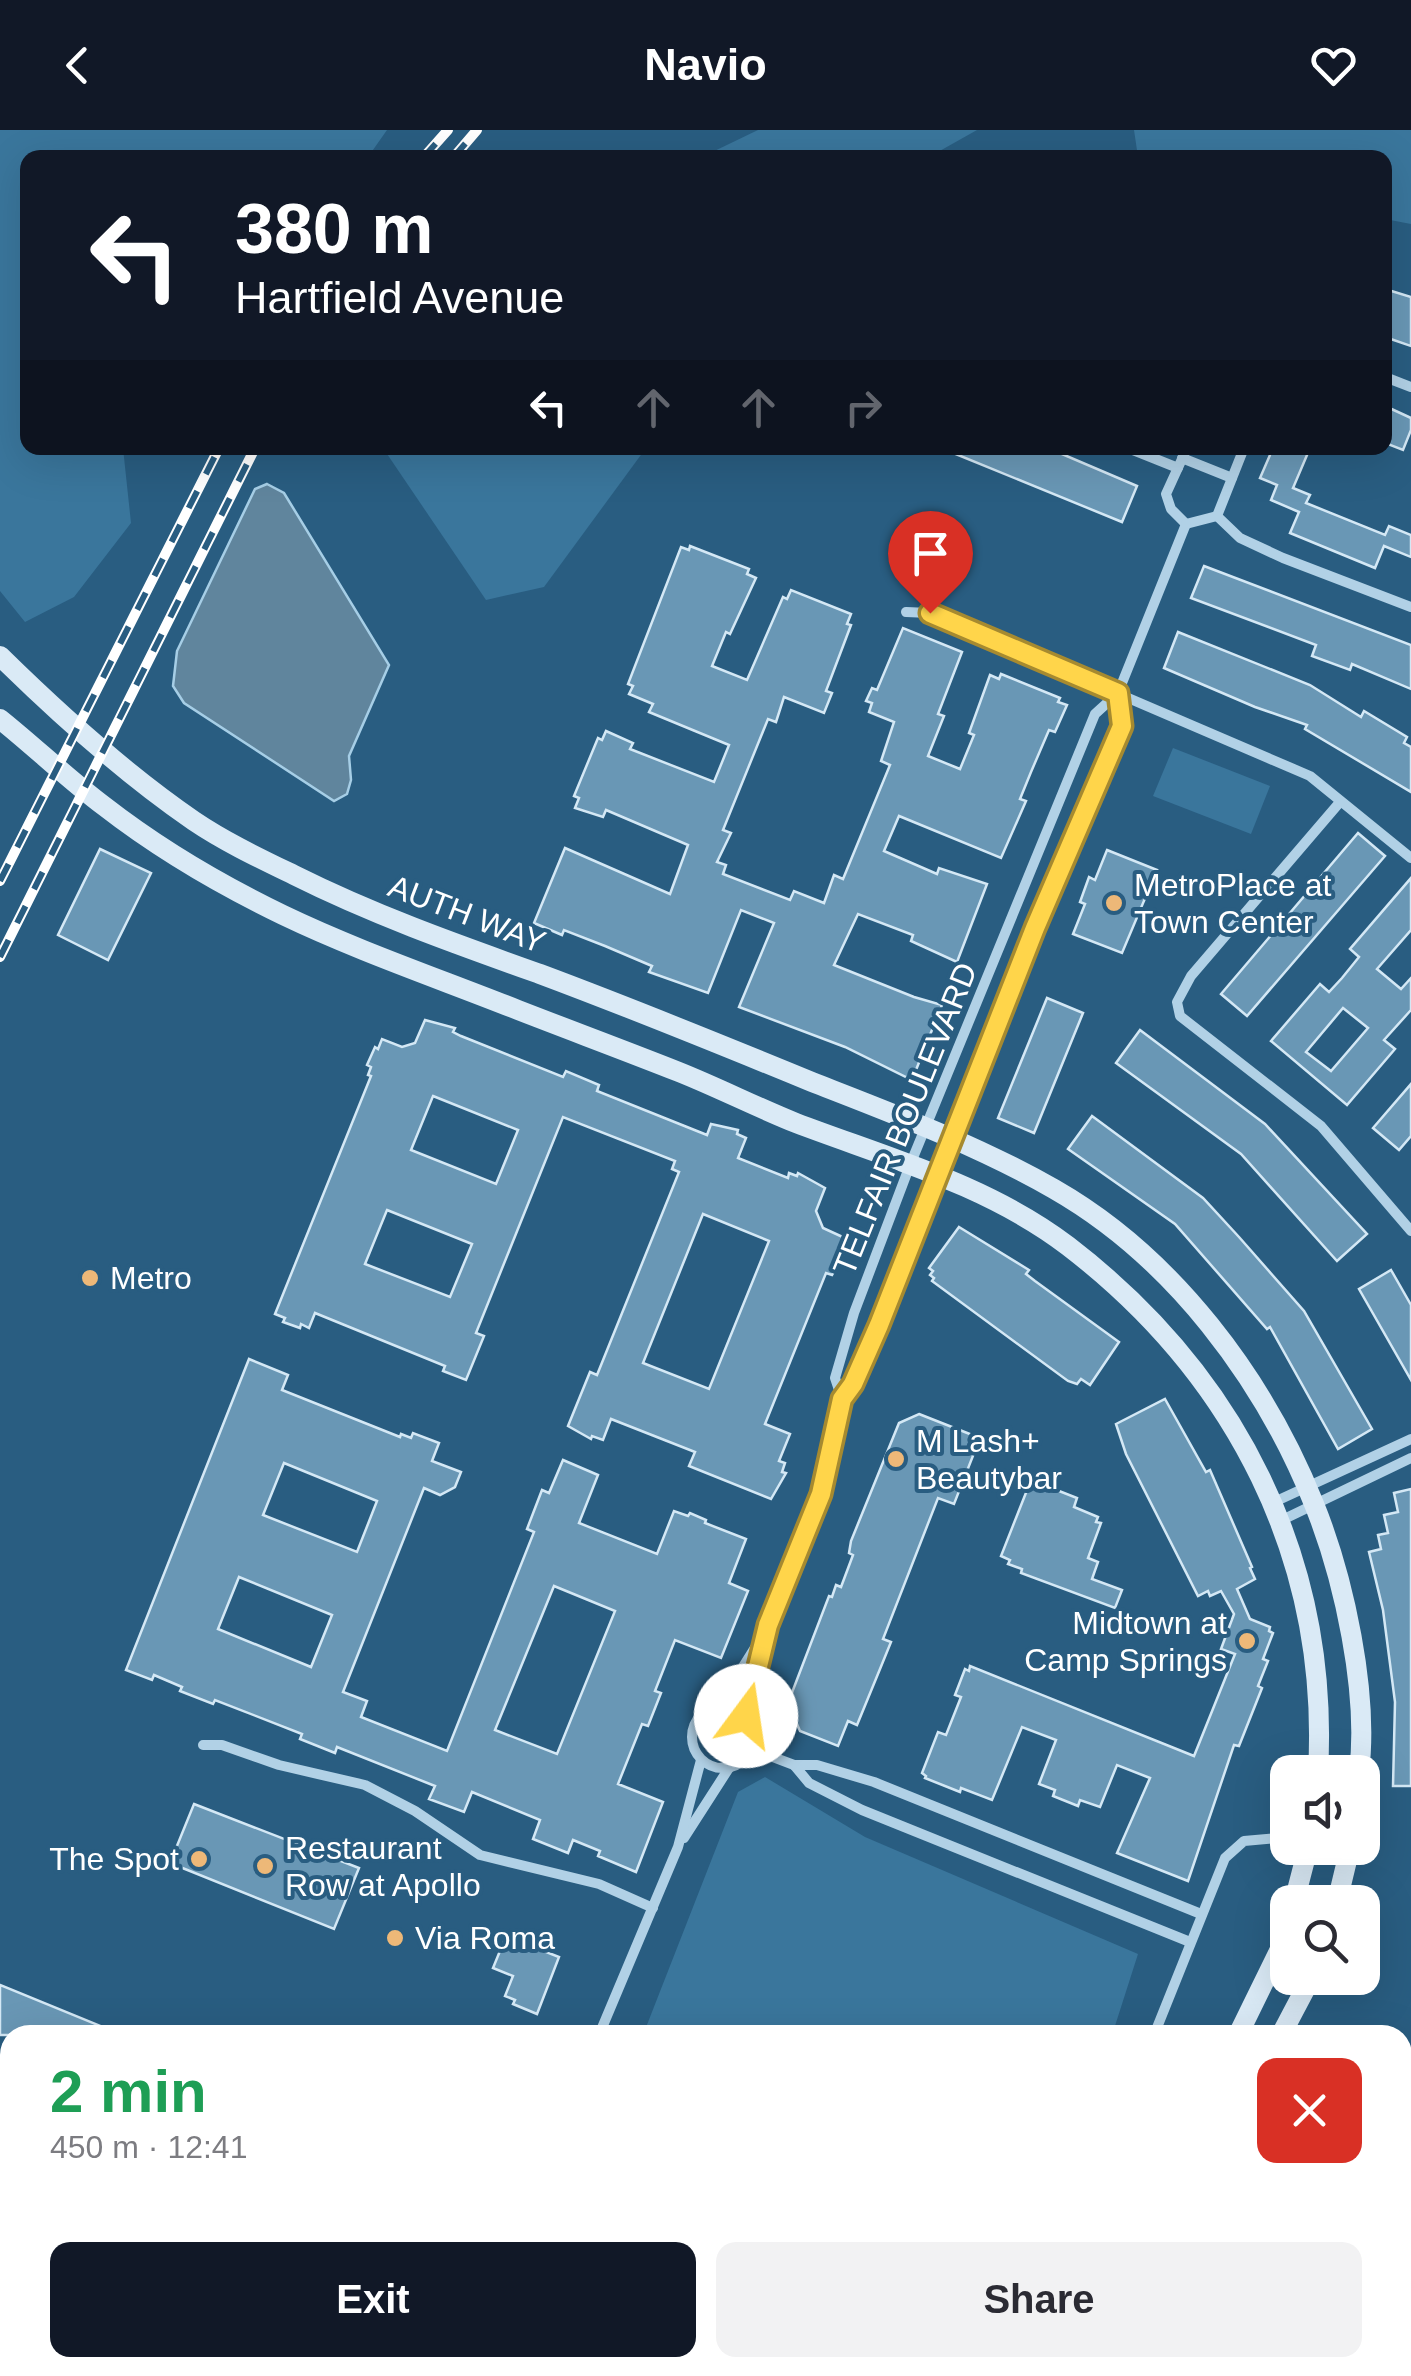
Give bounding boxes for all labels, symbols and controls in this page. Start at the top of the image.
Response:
icon: back [50,38,105,93]
icon: heart [1306,38,1361,93]
text: Navio [644,39,767,90]
icon: left [70,190,200,320]
text: 380 m [235,190,433,268]
text: Hartfield Avenue [235,272,564,323]
icon: left [521,380,576,435]
icon: ahead [626,380,681,435]
icon: ahead [731,380,786,435]
icon: right [836,380,891,435]
pin [888,511,973,614]
icon: arrive [903,526,958,581]
place label: MetroPlace at Town Center [1134,867,1332,940]
street label: AUTH WAY [383,868,551,960]
marker: MetroPlace at Town Center [1103,892,1125,914]
street label: TELFAIR BOULEVARD [826,958,984,1280]
place label: Metro [110,1260,192,1296]
marker: Metro [79,1267,101,1289]
place label: M Lash+ Beautybar [916,1423,1062,1496]
marker: M Lash+ Beautybar [885,1448,907,1470]
place label: Midtown at Camp Springs [1024,1605,1227,1678]
marker: Midtown at Camp Springs [1236,1630,1258,1652]
position arrow [694,1664,798,1768]
map controls [1270,1755,1380,1995]
button: sound [1270,1755,1380,1865]
place label: Restaurant Row at Apollo [285,1830,481,1903]
place label: The Spot [49,1841,179,1877]
marker: The Spot [188,1848,210,1870]
marker: Restaurant Row at Apollo [254,1855,276,1877]
button: search [1270,1885,1380,1995]
place label: Via Roma [415,1920,555,1956]
marker: Via Roma [384,1927,406,1949]
text: 2 min [50,2058,207,2125]
button: close [1257,2058,1362,2163]
text: 450 m · 12:41 [50,2129,247,2165]
button: Exit [50,2242,696,2357]
button: Share [716,2242,1362,2357]

